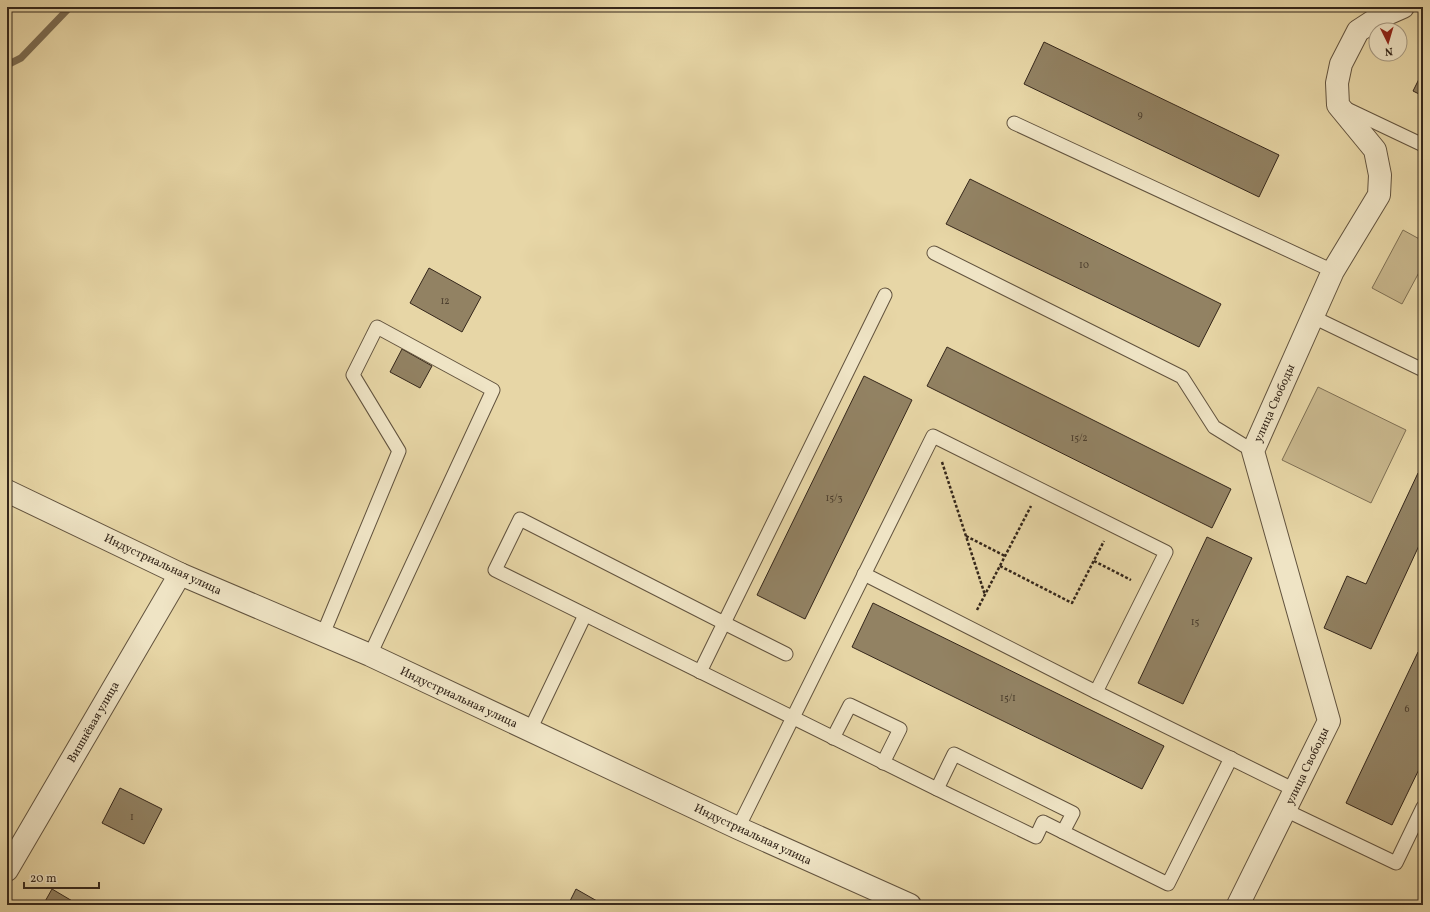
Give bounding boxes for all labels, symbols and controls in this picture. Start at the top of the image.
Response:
north arrow [1368,22,1408,62]
text: N [1384,43,1393,58]
house number: 9 [1137,108,1143,122]
house number: 10 [1079,258,1089,272]
house number: 12 [440,294,450,308]
street label: улица Свободы [1250,361,1300,445]
house number: 15/2 [1070,431,1088,445]
house number: 15/3 [825,491,843,505]
street label: Индустриальная улица [101,531,224,599]
house number: 15 [1191,615,1200,629]
street label: Индустриальная улица [397,664,520,732]
street label: Вишнёвая улица [64,679,124,766]
house number: 15/1 [1000,691,1016,705]
house number: 6 [1404,702,1410,716]
street label: улица Свободы [1282,725,1334,808]
street label: Индустриальная улица [691,801,814,869]
house number: 1 [130,810,134,824]
scale bar [24,864,99,890]
text: 20 m [30,871,57,887]

